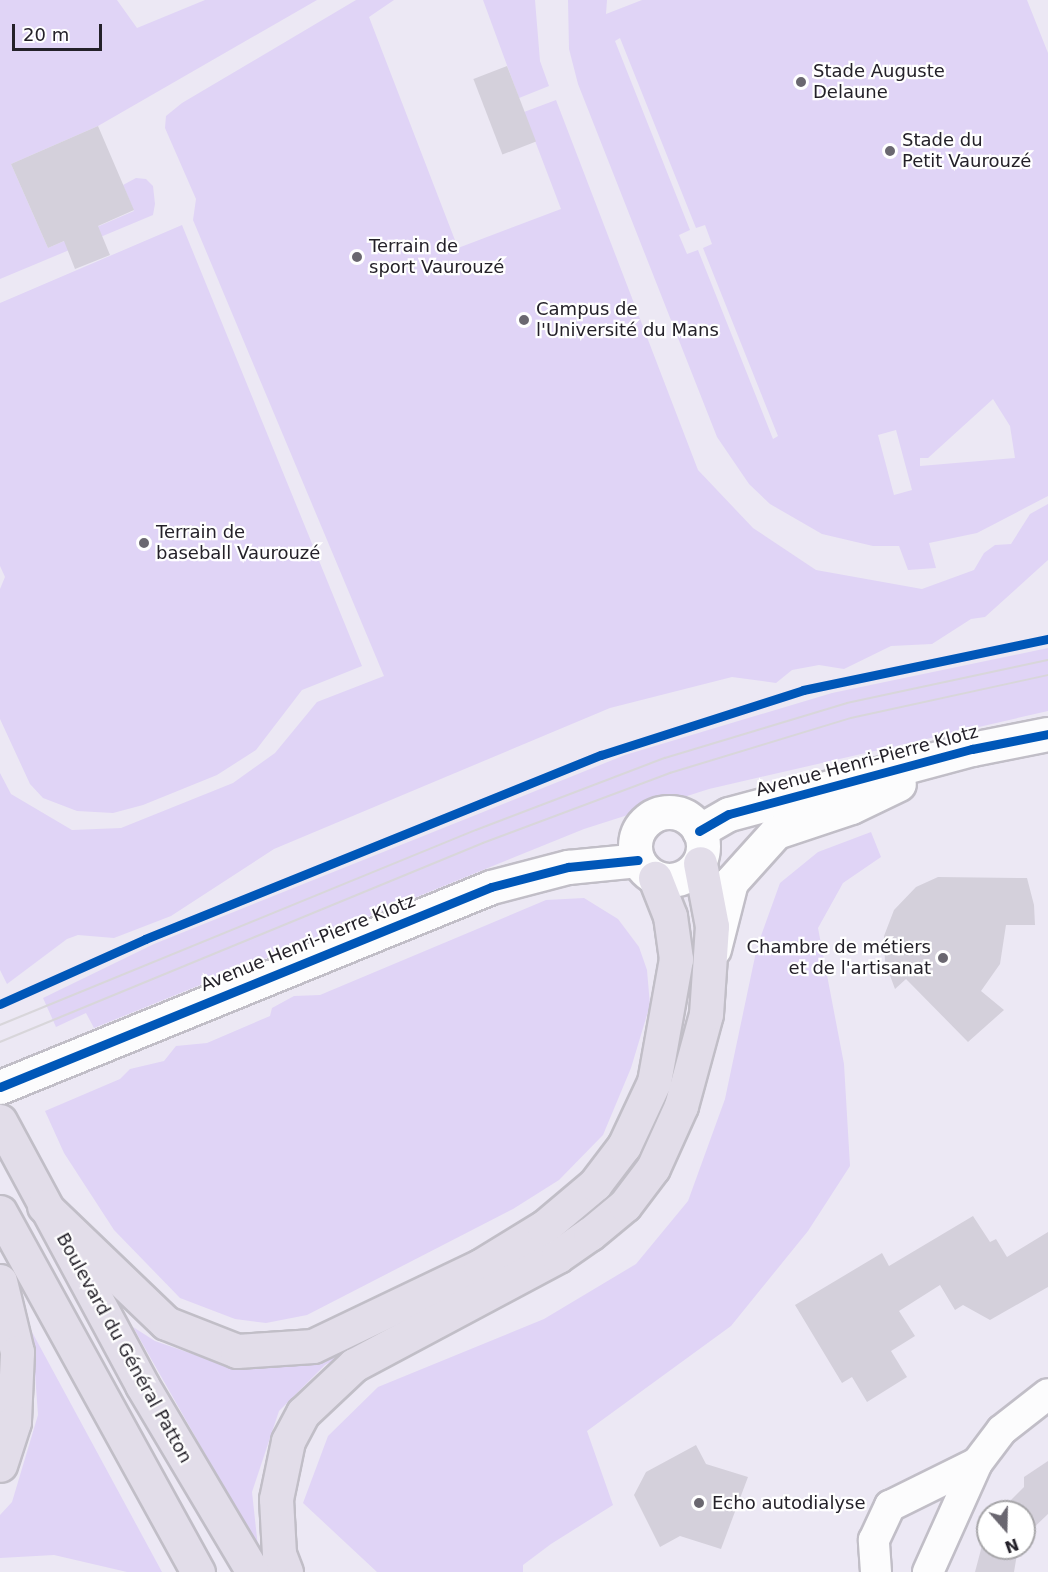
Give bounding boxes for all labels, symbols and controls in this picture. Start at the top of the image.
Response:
scale bar [15,12,105,50]
text: 20 m [23,24,69,45]
place label: Stade Auguste Delaune [813,61,945,104]
marker: Stade Auguste Delaune [794,75,808,89]
place label: Stade du Petit Vaurouzé [902,130,1031,172]
marker: Stade du Petit Vaurouzé [883,144,897,158]
place label: Terrain de sport Vaurouzé [369,236,504,278]
marker: Terrain de sport Vaurouzé [350,250,364,264]
place label: Campus de l'Université du Mans [536,299,719,342]
marker: Campus de l'Université du Mans [517,313,531,327]
place label: Terrain de baseball Vaurouzé [156,522,320,564]
marker: Terrain de baseball Vaurouzé [137,536,151,550]
street label: Avenue Henri-Pierre Klotz [753,721,981,801]
street label: Avenue Henri-Pierre Klotz [198,890,418,996]
place label: Chambre de métiers et de l'artisanat [746,937,931,980]
marker: Chambre de métiers et de l'artisanat [936,951,950,965]
street label: Boulevard du Général Patton [52,1229,196,1467]
place label: Echo autodialyse [712,1492,865,1514]
marker: Echo autodialyse [690,1494,708,1512]
north arrow [976,1500,1036,1560]
text: N [1002,1534,1021,1557]

